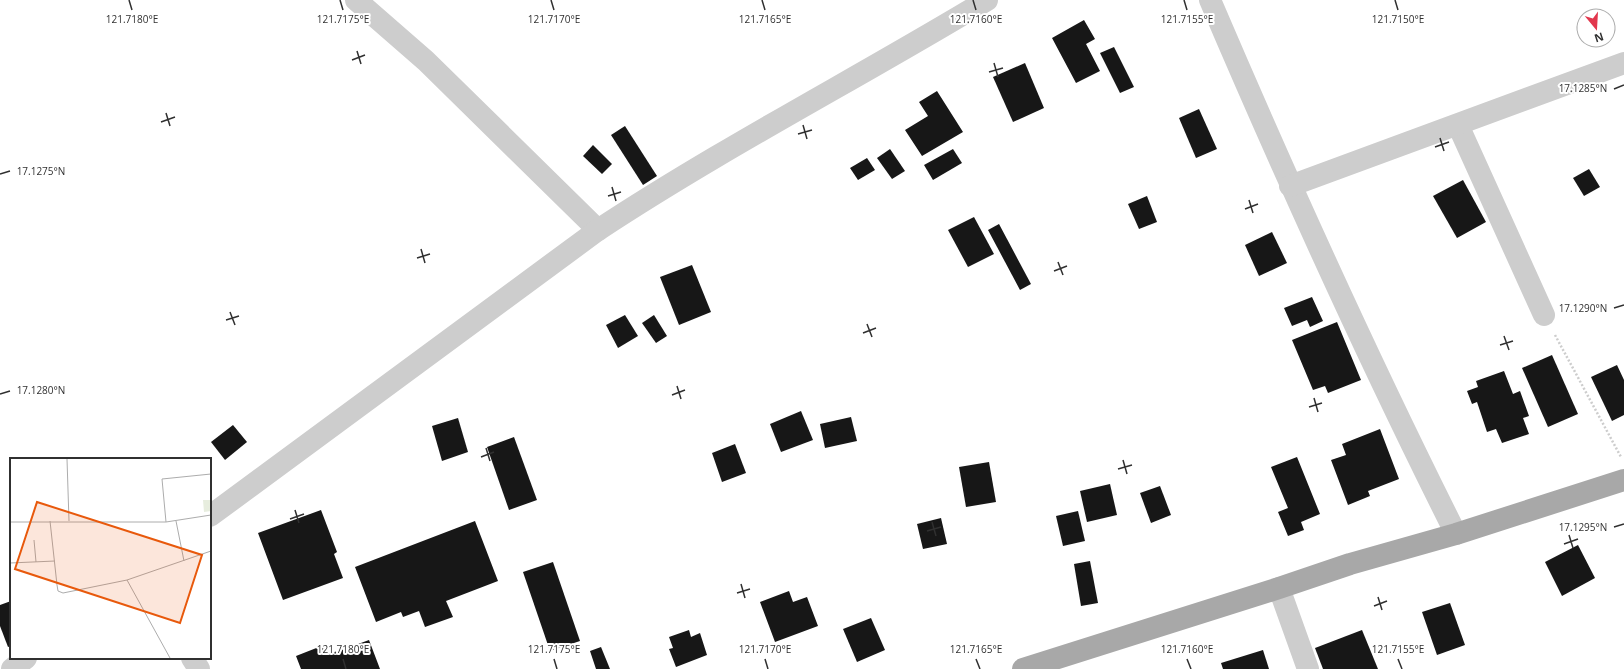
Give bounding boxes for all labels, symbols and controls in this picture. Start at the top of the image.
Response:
north arrow [1576,8,1616,48]
text: 121.7180°E [106,12,158,26]
text: 121.7175°E [317,12,369,26]
text: 121.7170°E [528,12,580,26]
text: 121.7165°E [739,12,791,26]
text: 121.7160°E [950,12,1002,26]
text: 121.7155°E [1161,12,1213,26]
text: 121.7150°E [1372,12,1424,26]
text: N [1593,29,1606,47]
text: 17.1285°N [1559,81,1607,95]
text: 17.1275°N [17,164,65,178]
text: 17.1290°N [1559,301,1607,315]
text: 17.1280°N [17,383,65,397]
inset map [10,458,211,659]
text: 17.1295°N [1559,520,1607,534]
text: 121.7180°E [317,642,369,656]
text: 121.7175°E [528,642,580,656]
text: 121.7170°E [739,642,791,656]
text: 121.7165°E [950,642,1002,656]
text: 121.7160°E [1161,642,1213,656]
text: 121.7155°E [1372,642,1424,656]

